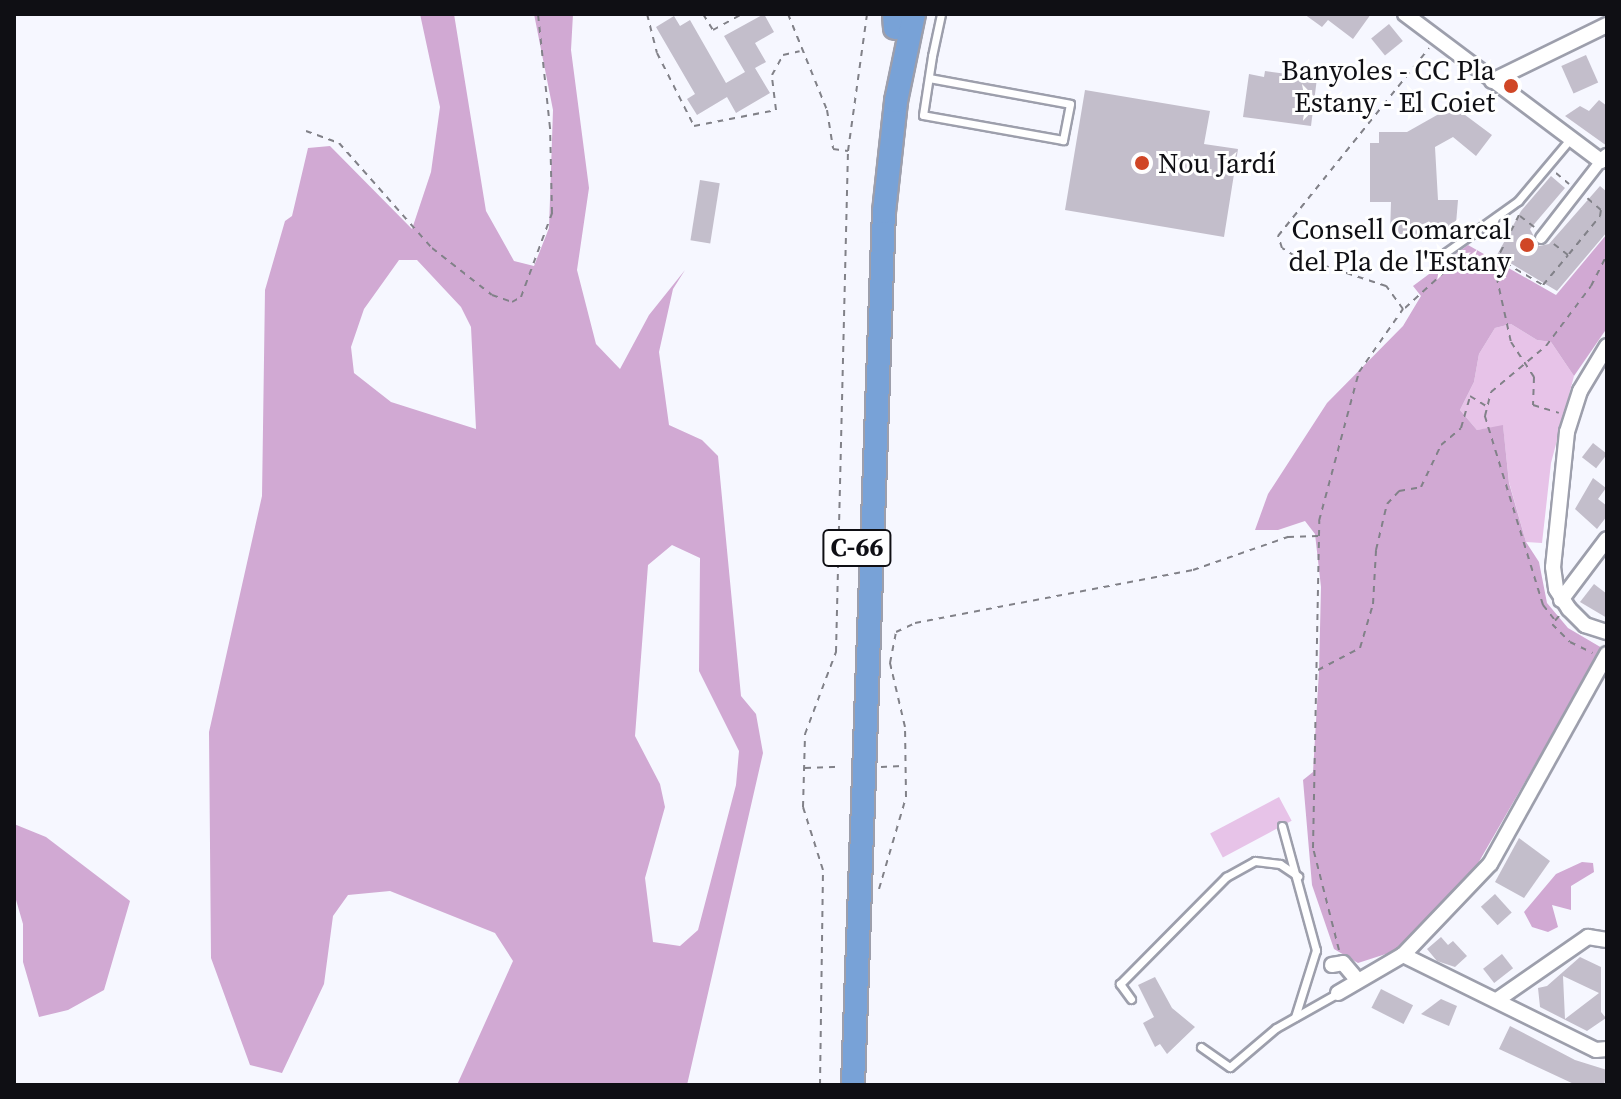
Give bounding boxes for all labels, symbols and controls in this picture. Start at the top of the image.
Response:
place label: Banyoles - CC Pla Estany - El Coiet [1281,53,1495,119]
marker: Banyoles - CC Pla Estany - El Coiet [1502,77,1520,95]
place label: Nou Jardí [1158,146,1276,180]
marker: Nou Jardí [1133,154,1151,172]
place label: Consell Comarcal del Pla de l'Estany [1289,212,1511,278]
marker: Consell Comarcal del Pla de l'Estany [1518,236,1536,254]
road number: C-66 [821,526,893,570]

